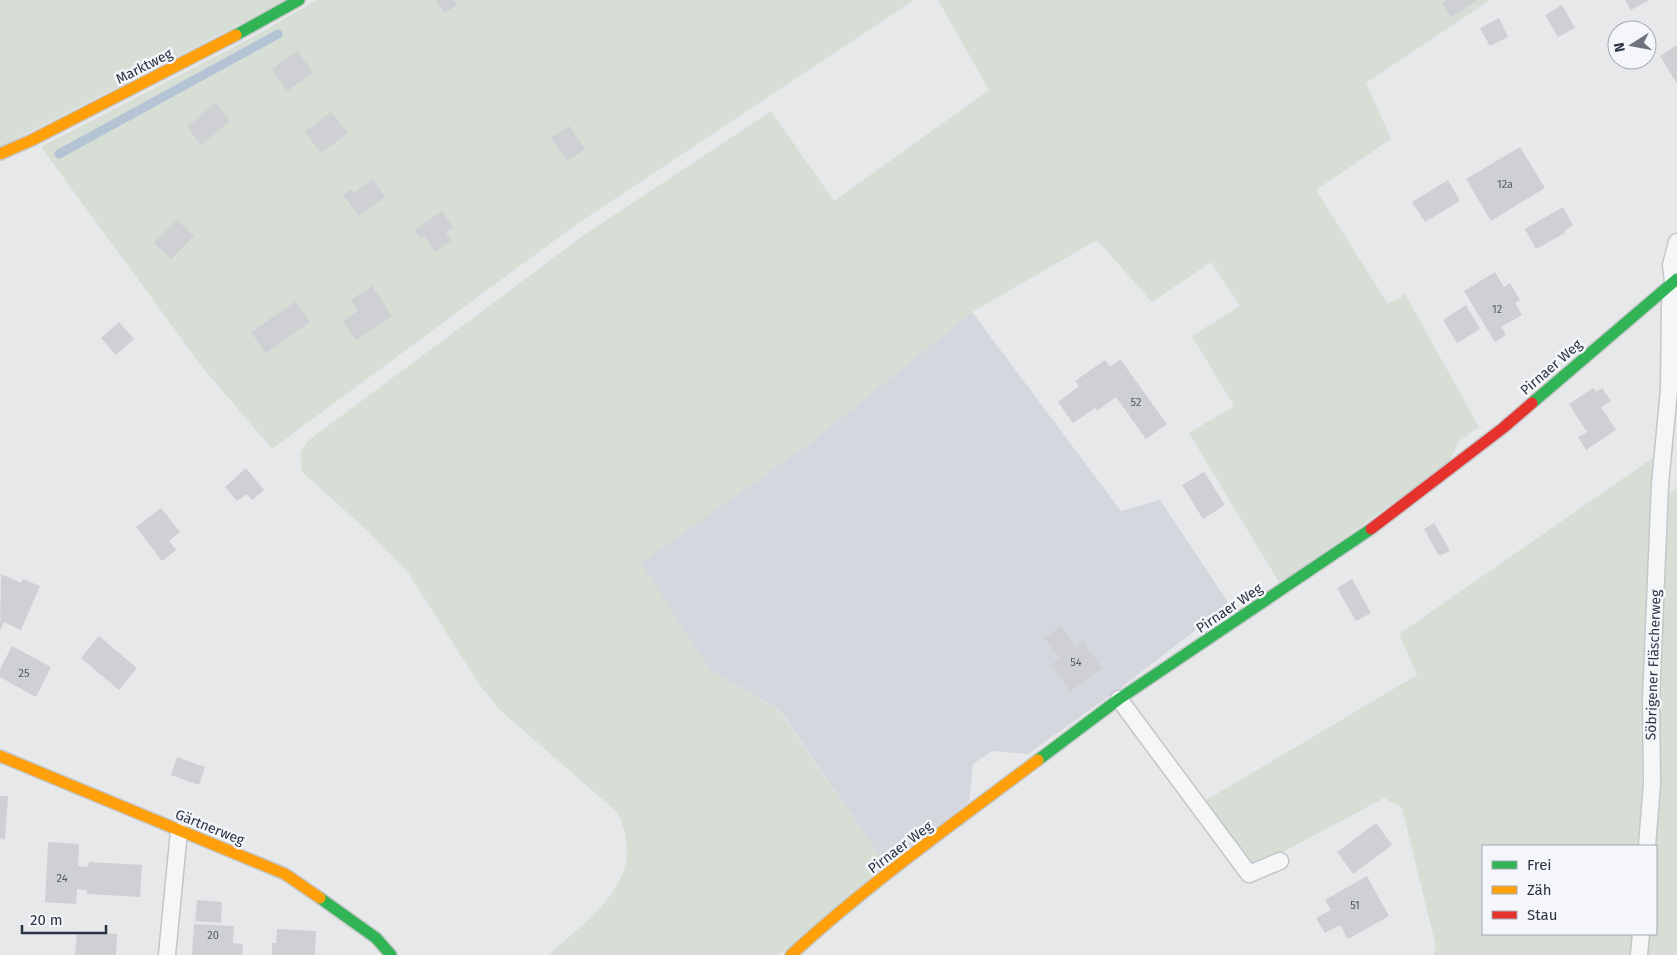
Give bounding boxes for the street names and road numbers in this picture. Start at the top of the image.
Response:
street label: Marktweg [113,45,176,88]
street label: Pirnaer Weg [1517,335,1586,399]
street label: Pirnaer Weg [1193,580,1266,637]
street label: Söbrigener Fläscherweg [1642,589,1665,741]
street label: Gärtnerweg [173,806,248,849]
street label: Pirnaer Weg [865,817,936,877]

